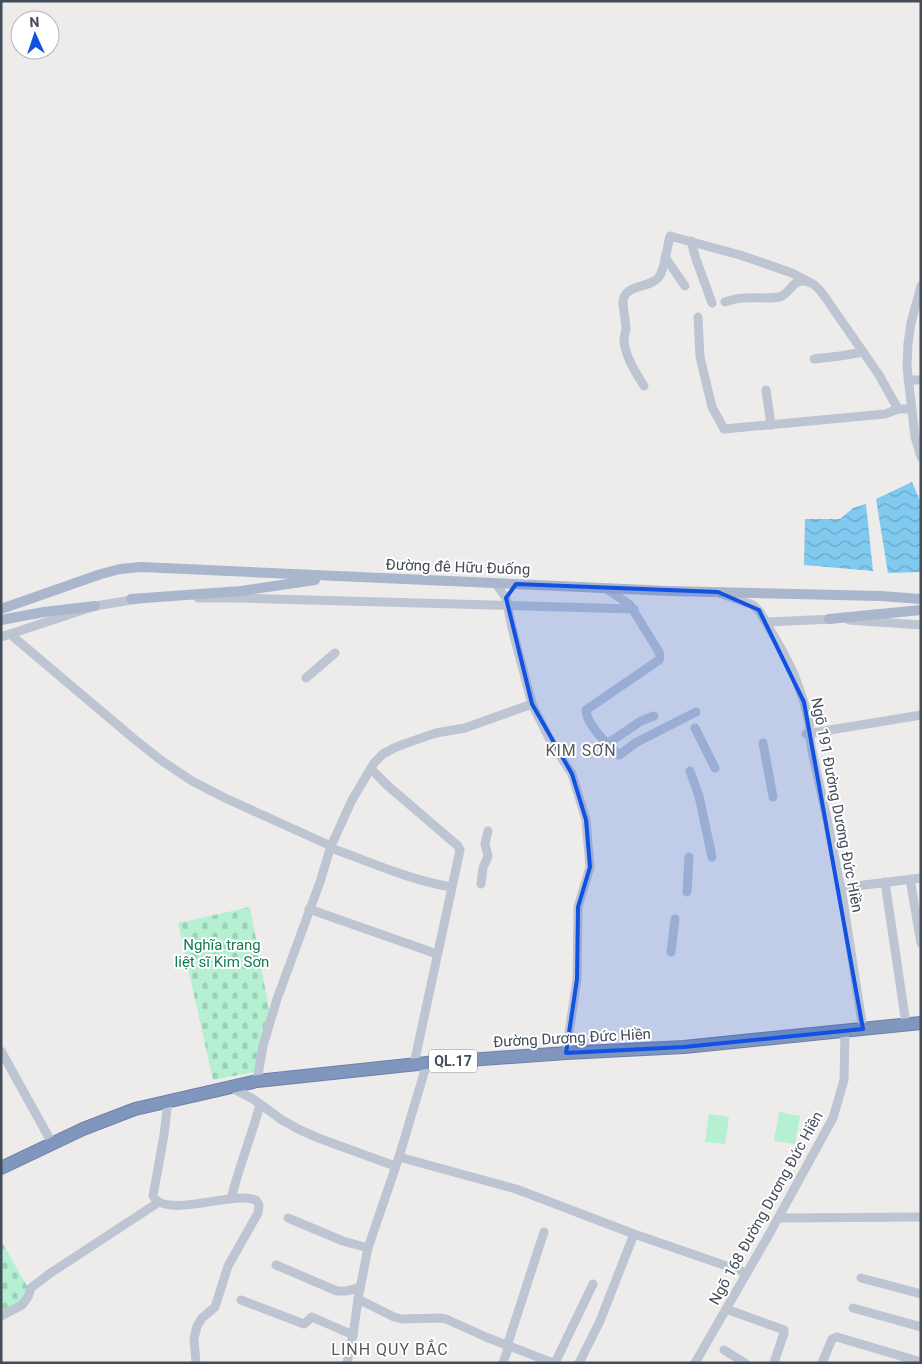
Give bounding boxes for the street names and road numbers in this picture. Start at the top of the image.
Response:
street label: Đường đê Hữu Đuống [385,555,531,579]
street label: Ngõ 191 Đường Dương Đức Hiền [807,696,867,914]
street label: Đường Dương Đức Hiền [493,1025,651,1051]
road number: QL.17 [429,1050,477,1072]
street label: Ngõ 168 Đường Dương Đức Hiền [705,1108,827,1308]

